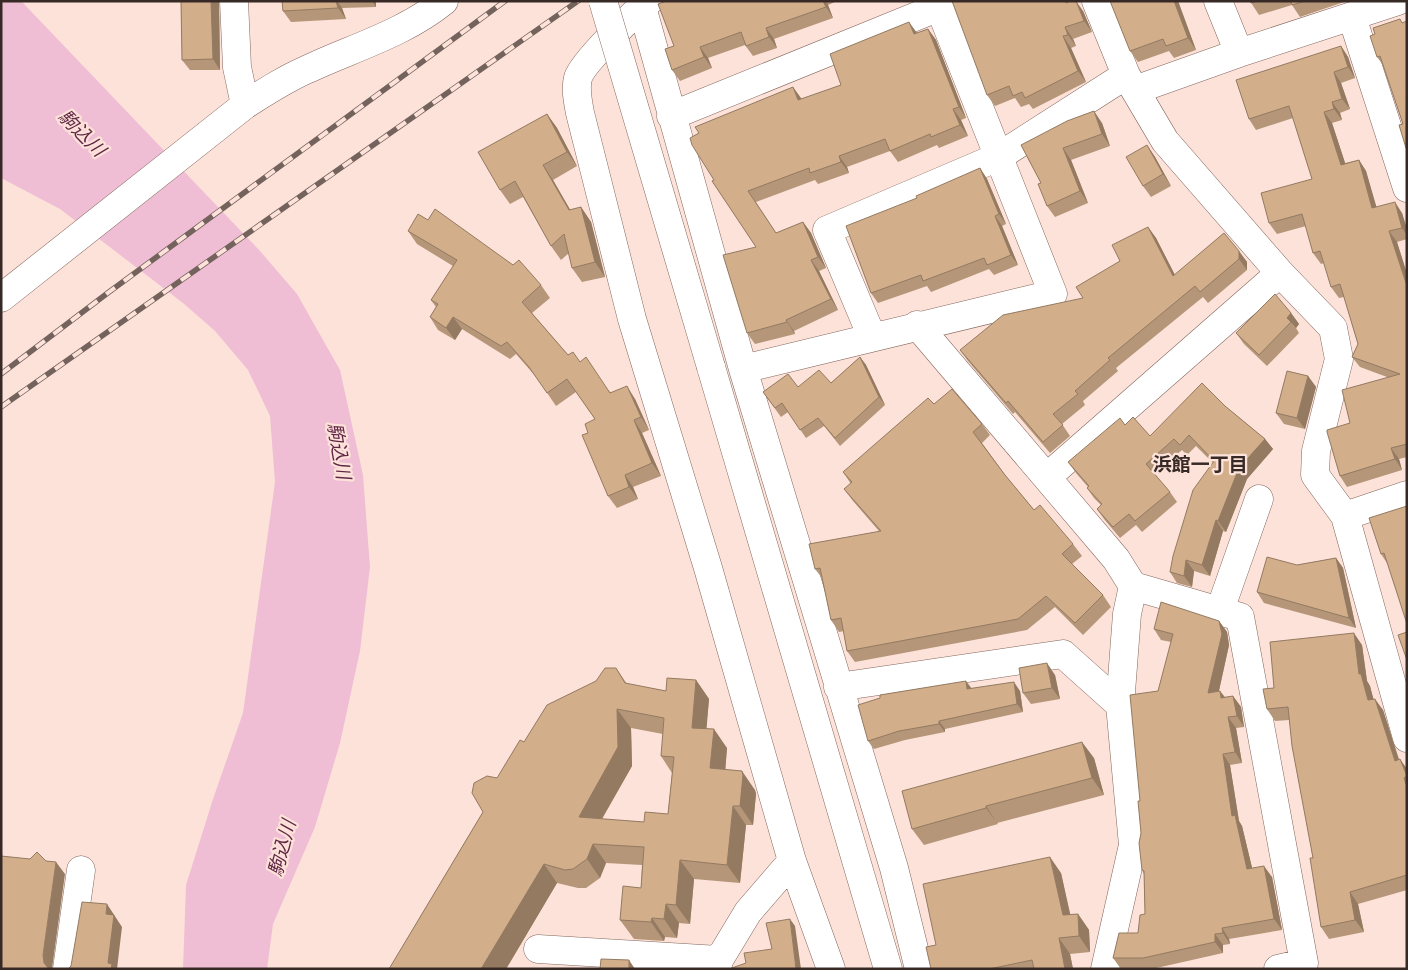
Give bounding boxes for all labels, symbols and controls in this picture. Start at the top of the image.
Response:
water label: 駒込川 [54,105,112,163]
water label: 駒込川 [323,421,356,483]
district label: 浜館一丁目 [1152,453,1248,476]
water label: 駒込川 [264,816,301,879]

